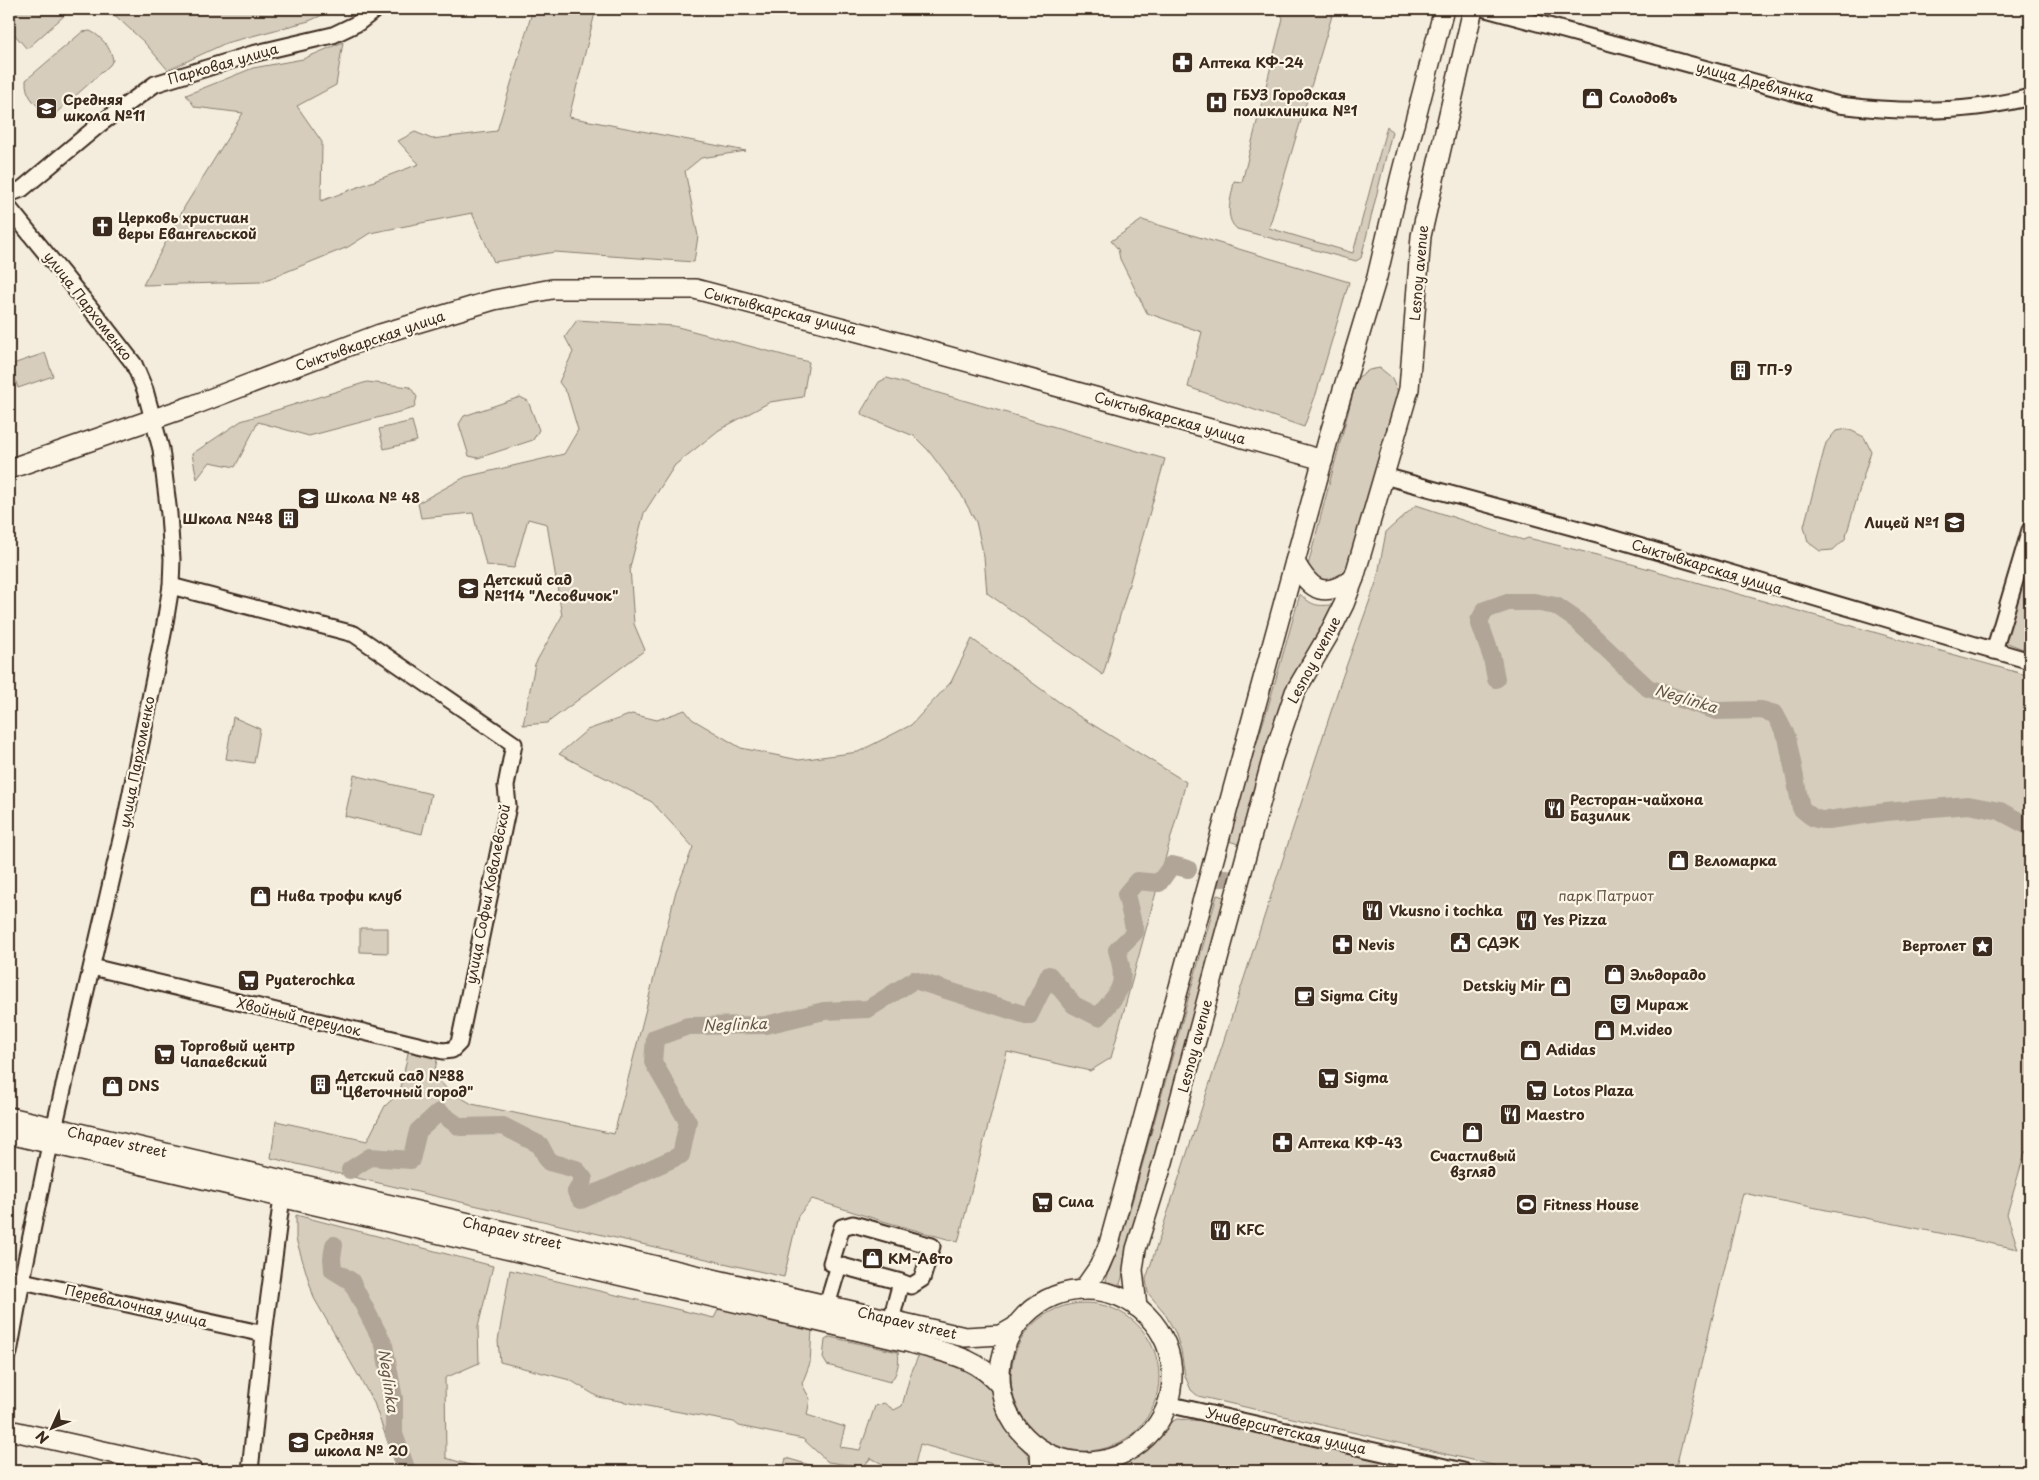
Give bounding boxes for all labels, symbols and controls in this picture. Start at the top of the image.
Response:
street label: Парковая улица [165,38,281,89]
pharmacy icon: Аптека КФ-24 [1171,51,1195,75]
place label: Аптека КФ-24 [1199,52,1304,73]
street label: улица Древлянка [1694,56,1817,107]
place label: ГБУЗ Городская поликлиника №1 [1233,84,1358,121]
shop icon: Солодовъ [1581,86,1605,110]
place label: Солодовъ [1609,87,1678,108]
place label: Средняя школа №11 [63,89,145,126]
hospital icon: ГБУЗ Городская поликлиника №1 [1205,91,1229,115]
school or university icon: Средняя школа №11 [35,96,59,120]
place label: Церковь христиан веры Евангельской [118,207,257,244]
church icon: Церковь христиан веры Евангельской [90,214,114,238]
street label: Lesnoy avenue [1404,224,1433,322]
street label: улица Пархоменко [39,247,138,365]
street label: Сыктывкарская улица [702,281,859,340]
street label: Сыктывкарская улица [292,305,448,376]
building icon: ТП-9 [1729,358,1753,382]
place label: ТП-9 [1757,359,1792,380]
street label: Сыктывкарская улица [1092,386,1249,449]
school or university icon: Школа № 48 [297,486,321,510]
place label: Школа № 48 [325,487,420,508]
building icon: Школа №48 [277,507,301,531]
place label: Школа №48 [183,508,273,529]
school or university icon: Лицей №1 [1943,511,1967,535]
place label: Лицей №1 [1865,512,1939,533]
street label: Сыктывкарская улица [1629,534,1785,600]
place label: Детский сад №114 "Лесовичок" [483,569,618,606]
school or university icon: Детский сад №114 "Лесовичок" [456,576,480,600]
street label: Lesnoy avenue [1282,612,1345,707]
water label: Neglinka [1653,677,1721,718]
street label: улица Пархоменко [113,694,160,829]
place label: Ресторан-чайхона Базилик [1570,789,1704,826]
restaurant icon: Ресторан-чайхона Базилик [1542,796,1566,820]
street label: улица Софьи Ковалевской [460,802,515,986]
shop icon: Веломарка [1666,849,1690,873]
place label: Веломарка [1694,850,1778,871]
shop icon: Нива трофи клуб [249,884,273,908]
place label: Нива трофи клуб [277,885,402,906]
park label: парк Патриот [1558,885,1654,906]
restaurant icon: Vkusno i tochka [1361,899,1385,923]
place label: Vkusno i tochka [1389,900,1504,921]
restaurant icon: Yes Pizza [1515,908,1539,932]
place label: Yes Pizza [1543,909,1607,930]
public building icon: СДЭК [1449,931,1473,955]
place label: СДЭК [1477,932,1520,953]
pharmacy icon: Nevis [1330,933,1354,957]
place label: Nevis [1358,934,1395,955]
place icon: Вертолет [1970,934,1994,958]
place label: Вертолет [1902,935,1967,956]
shop icon: Эльдорадо [1602,963,1626,987]
place label: Эльдорадо [1630,964,1706,985]
supermarket icon: Pyaterochka [237,968,261,992]
place label: Pyaterochka [265,969,356,990]
shop icon: Detskiy Mir [1549,974,1573,998]
place label: Detskiy Mir [1463,975,1546,996]
cafe icon: Sigma City [1292,984,1316,1008]
place label: Sigma City [1320,985,1398,1006]
street label: Хвойный переулок [235,992,364,1041]
theatre icon: Мираж [1608,993,1632,1017]
place label: Мираж [1636,994,1689,1015]
street label: Lesnoy avenue [1172,997,1217,1095]
water label: Neglinka [703,1011,768,1036]
shop icon: M.video [1592,1018,1616,1042]
place label: M.video [1620,1019,1672,1040]
place label: Торговый центр Чапаевский [180,1035,295,1072]
shop icon: Adidas [1518,1038,1542,1062]
place label: Adidas [1546,1039,1596,1060]
supermarket icon: Торговый центр Чапаевский [152,1042,176,1066]
place label: Детский сад №88 "Цветочный город" [335,1065,473,1102]
supermarket icon: Sigma [1316,1066,1340,1090]
place label: Sigma [1344,1067,1389,1088]
building icon: Детский сад №88 "Цветочный город" [308,1072,332,1096]
shop icon: DNS [100,1074,124,1098]
place label: DNS [128,1075,159,1096]
supermarket icon: Lotos Plaza [1525,1079,1549,1103]
place label: Lotos Plaza [1553,1080,1634,1101]
restaurant icon: Maestro [1498,1103,1522,1127]
place label: Maestro [1526,1104,1584,1125]
street label: Chapaev street [65,1121,169,1162]
shop icon: Счастливый взгляд [1461,1121,1485,1145]
pharmacy icon: Аптека КФ-43 [1270,1131,1294,1155]
place label: Аптека КФ-43 [1298,1132,1403,1153]
place label: Счастливый взгляд [1430,1145,1516,1182]
supermarket icon: Сила [1030,1190,1054,1214]
place label: Сила [1058,1191,1095,1212]
sports icon: Fitness House [1515,1193,1539,1217]
place label: Fitness House [1543,1194,1639,1215]
street label: Chapaev street [460,1211,564,1254]
restaurant icon: KFC [1208,1218,1232,1242]
place label: KFC [1236,1219,1265,1240]
shop icon: КМ-Авто [860,1247,884,1271]
place label: КМ-Авто [888,1248,953,1269]
street label: Перевалочная улица [63,1279,210,1332]
street label: Chapaev street [855,1301,959,1344]
water label: Neglinka [374,1348,405,1415]
north arrow [28,1402,78,1452]
street label: Университетская улица [1204,1402,1369,1459]
place label: Средняя школа № 20 [314,1424,408,1461]
text: N [31,1426,54,1449]
school or university icon: Средняя школа № 20 [286,1431,310,1455]

